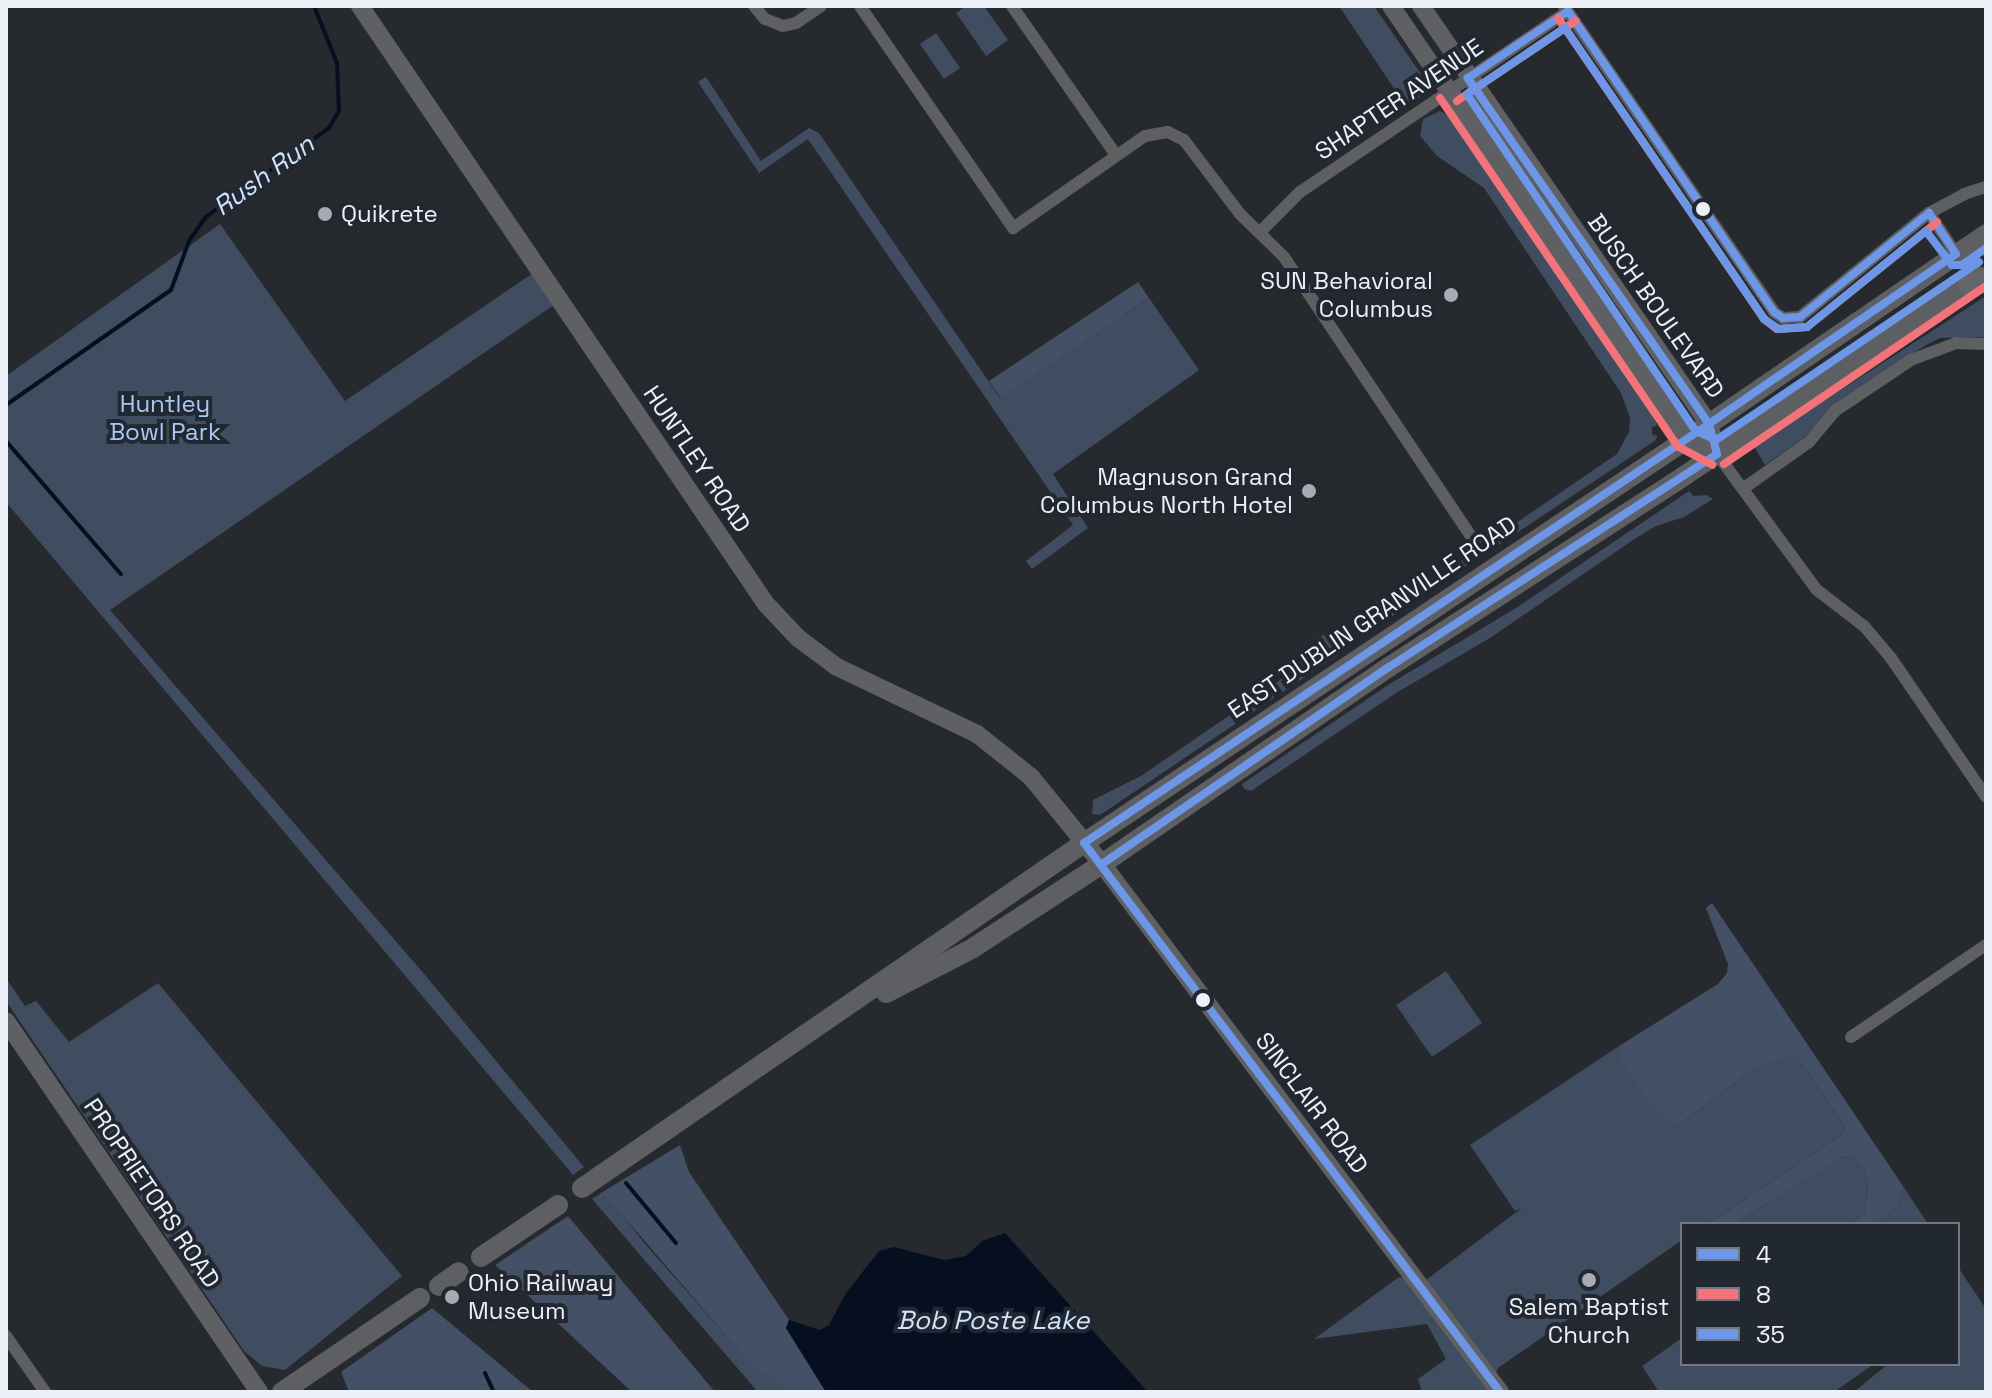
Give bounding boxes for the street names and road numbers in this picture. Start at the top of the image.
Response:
street label: SHAPTER AVENUE [1309,32,1489,166]
street label: BUSCH BOULEVARD [1582,208,1730,404]
street label: HUNTLEY ROAD [637,380,757,538]
street label: EAST DUBLIN GRANVILLE ROAD [1222,509,1522,725]
street label: SINCLAIR ROAD [1250,1027,1374,1179]
street label: PROPRIETORS ROAD [78,1093,226,1293]

